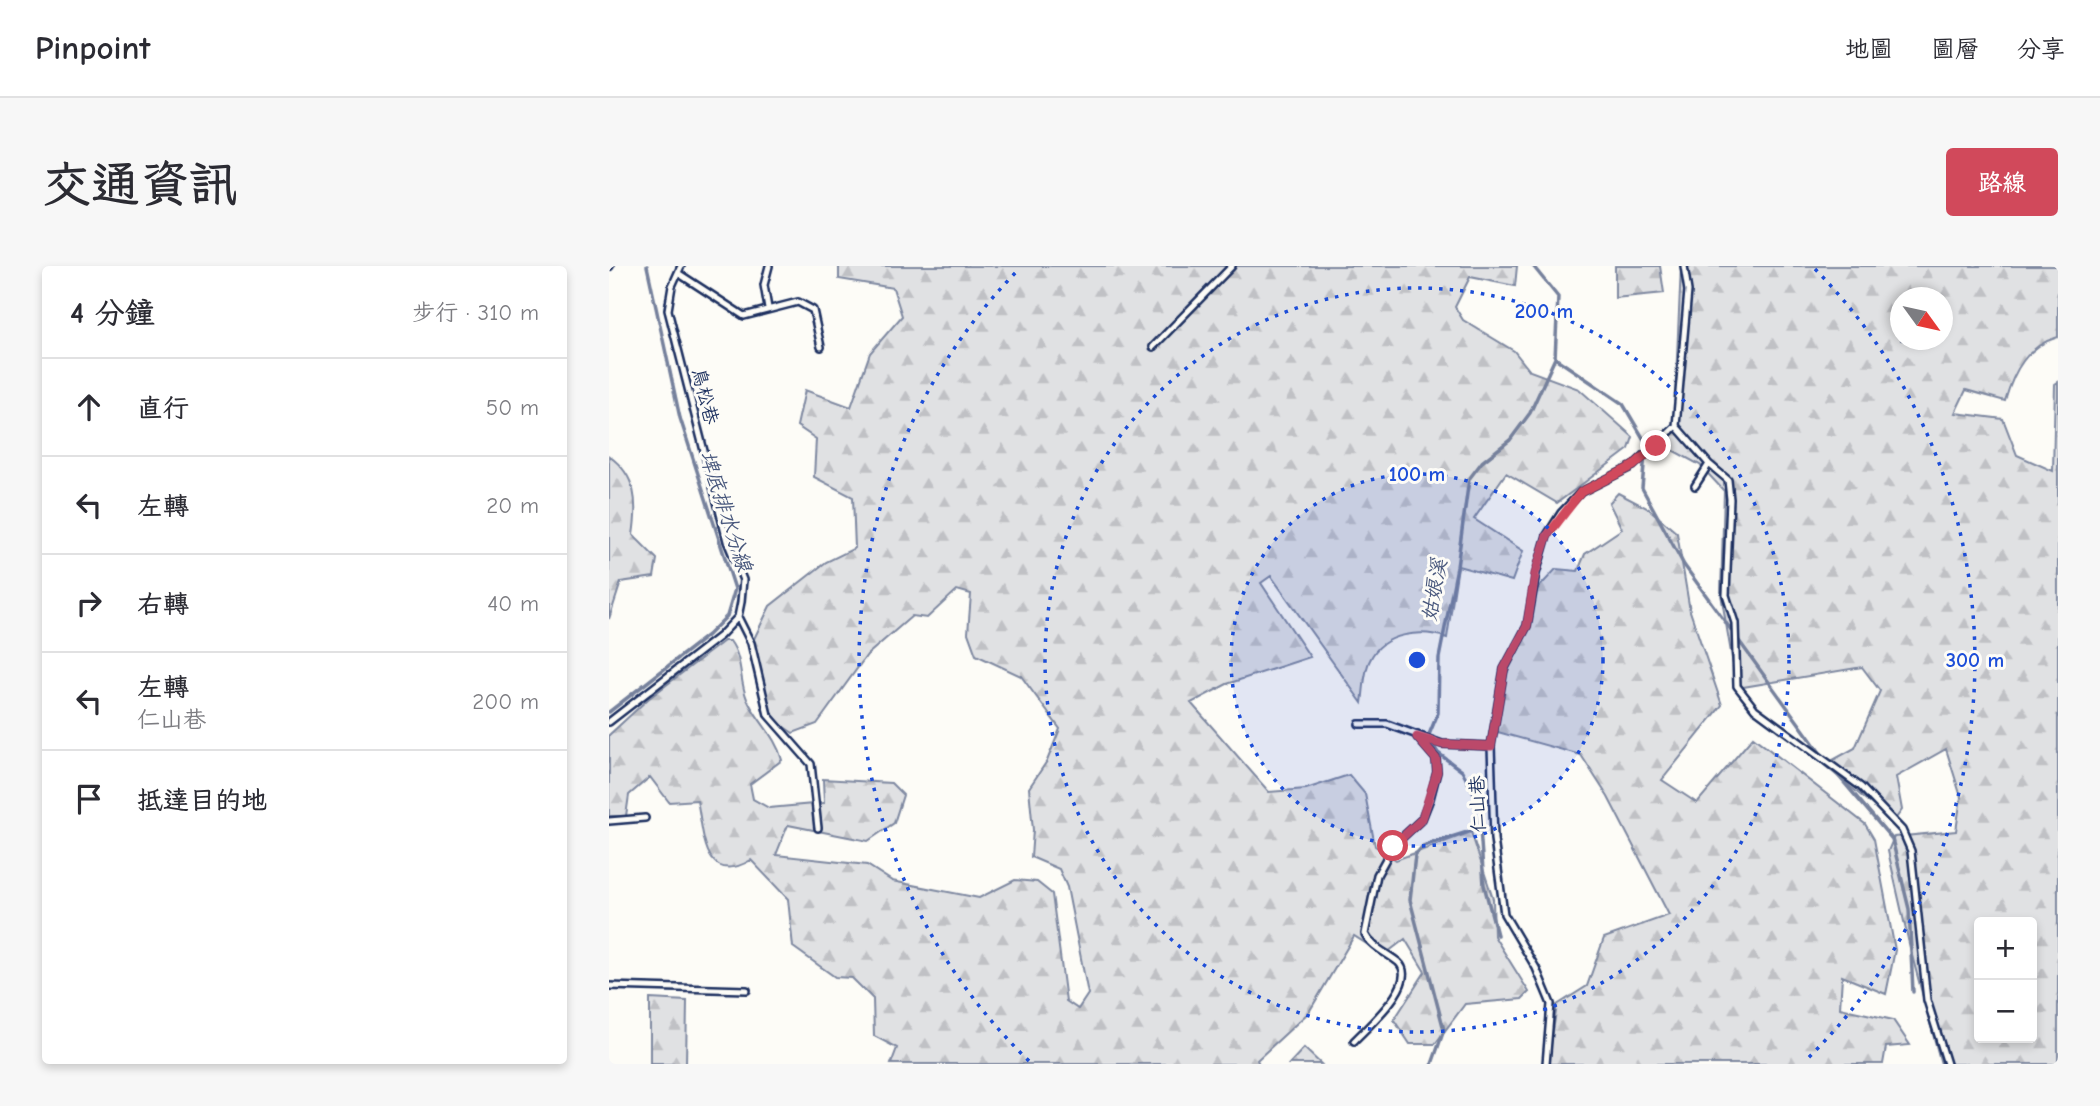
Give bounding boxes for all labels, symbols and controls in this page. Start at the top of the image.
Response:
text: Pinpoint [35,29,150,67]
text: 地圖 [1845,35,1893,63]
text: 圖層 [1931,35,1979,63]
text: 分享 [2017,35,2065,63]
button: 路線 [1946,148,2058,216]
text: 交通資訊 [42,157,238,213]
north arrow [1890,287,1953,350]
text: 4 分鐘 [70,296,155,331]
text: 步行 · 310 m [412,299,539,326]
text: 200 m [1515,299,1573,323]
street label: 鳥松巷 [687,366,723,427]
icon: ahead [70,388,108,426]
text: 直行 [137,394,189,424]
text: 50 m [486,394,539,421]
route end [1640,430,1671,461]
water label: 埤底排水分線 [695,447,757,576]
text: 100 m [1389,462,1445,486]
icon: left [70,486,108,524]
text: 左轉 [137,492,189,522]
text: 20 m [486,492,539,519]
water label: 姑娘溪 [1417,556,1451,623]
icon: right [70,584,108,622]
text: 右轉 [137,590,189,620]
text: 40 m [487,590,539,617]
centre of rings [1405,648,1429,672]
text: 300 m [1946,648,2004,672]
text: 左轉 [137,673,189,703]
icon: left [70,682,108,720]
text: 200 m [472,688,539,715]
text: 仁山巷 [137,706,206,733]
street label: 仁山巷 [1466,775,1490,833]
icon: arrive [70,780,108,818]
text: 抵達目的地 [137,786,267,816]
route start [1377,830,1408,861]
map controls [1974,917,2037,1043]
button: + [1974,917,2037,980]
button: − [1974,980,2037,1043]

